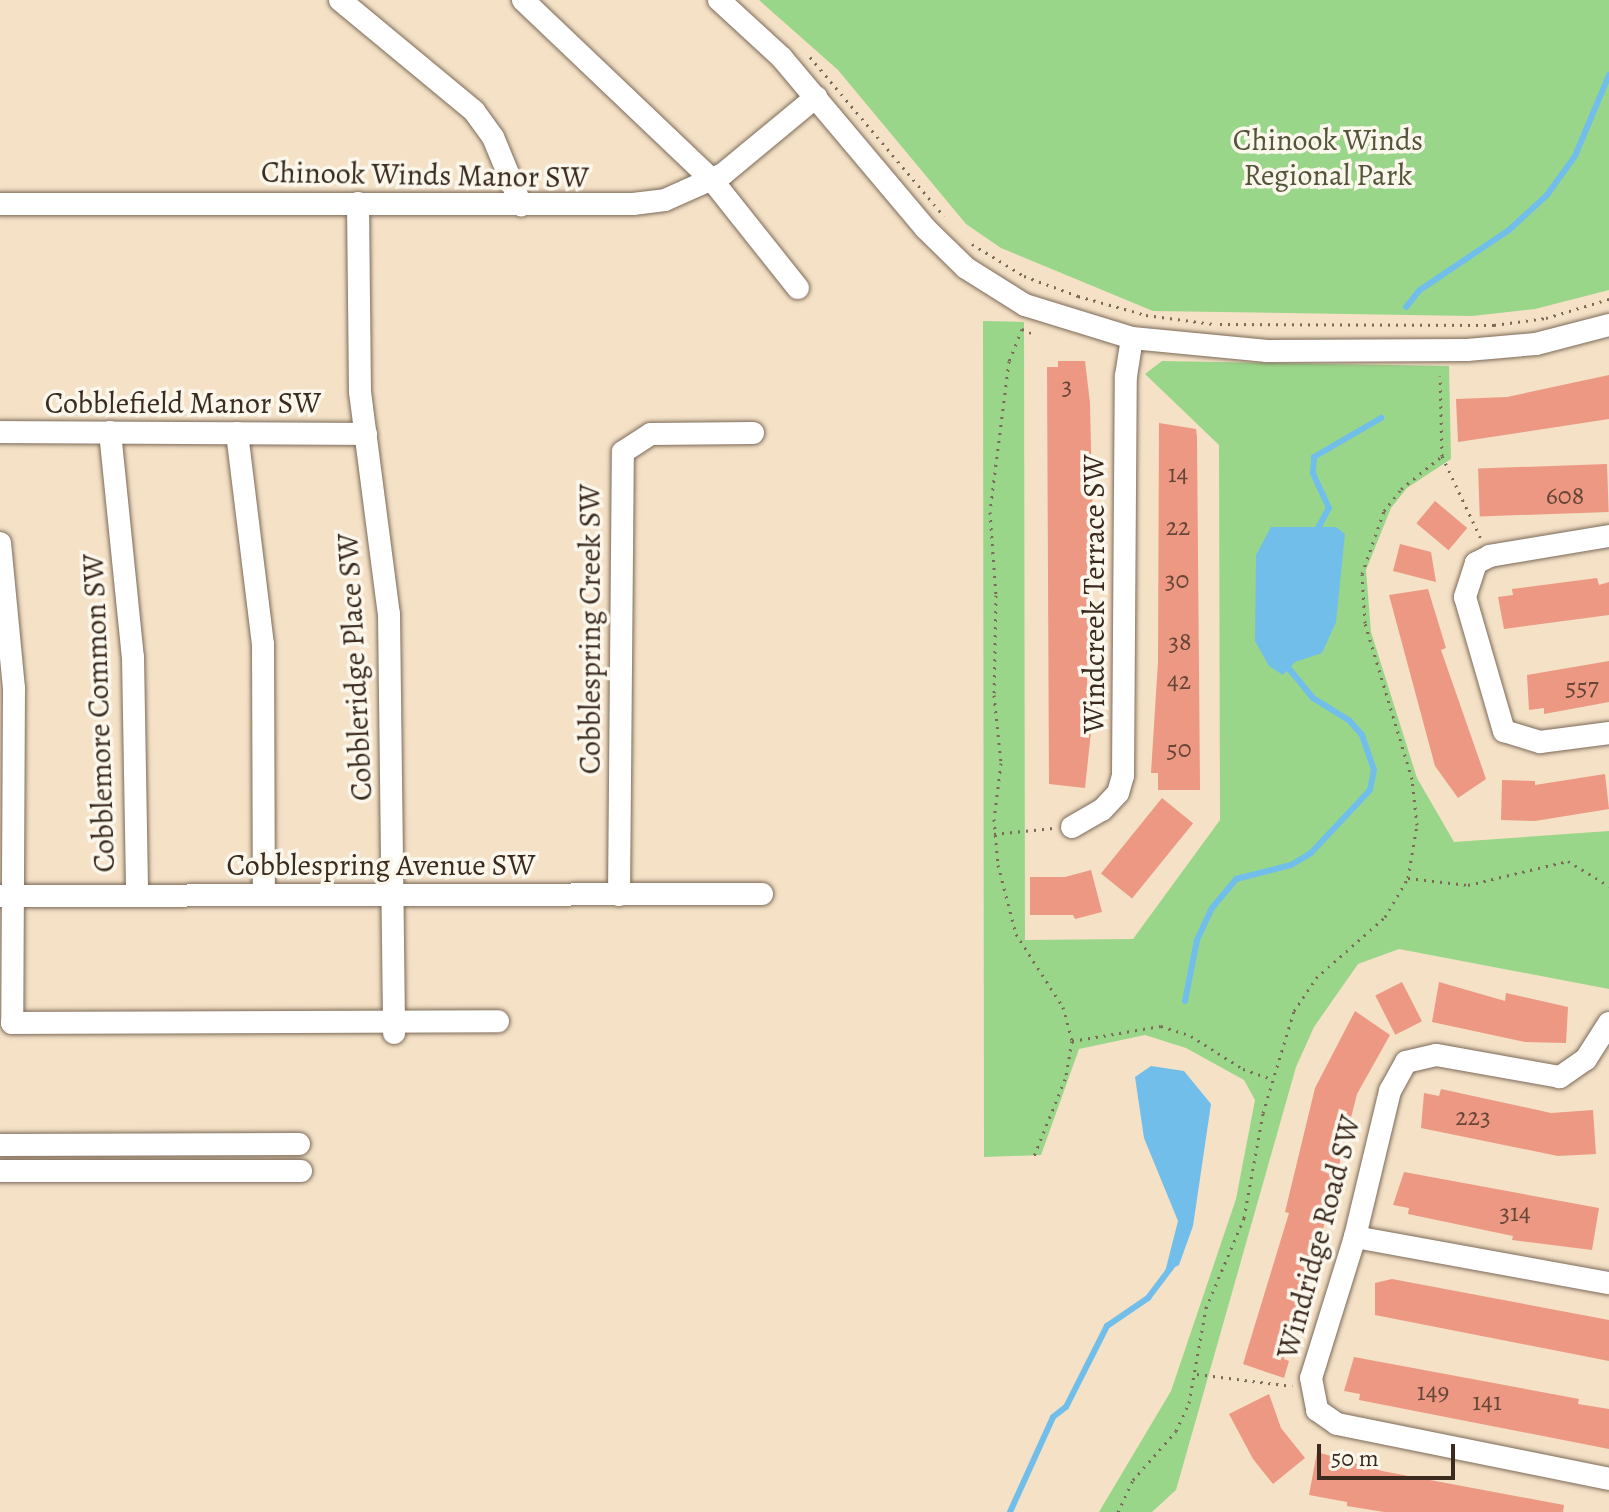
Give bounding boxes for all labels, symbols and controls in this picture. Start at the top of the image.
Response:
park label: Chinook Winds Regional Park [1233,122,1423,192]
street label: Chinook Winds Manor SW [261,154,589,196]
house number: 3 [1062,370,1072,402]
street label: Cobblefield Manor SW [45,385,321,421]
street label: Windcreek Terrace SW [1076,454,1112,734]
house number: 14 [1168,458,1188,490]
house number: 608 [1546,480,1584,512]
street label: Cobblespring Creek SW [572,484,608,774]
house number: 22 [1166,511,1190,543]
street label: Cobbleridge Place SW [330,532,380,802]
street label: Cobblemore Common SW [75,553,123,873]
house number: 30 [1165,564,1189,596]
house number: 38 [1168,626,1192,658]
house number: 42 [1167,665,1191,697]
house number: 557 [1565,671,1599,703]
house number: 50 [1166,733,1192,765]
street label: Cobblespring Avenue SW [227,847,535,883]
house number: 223 [1455,1101,1491,1133]
street label: Windridge Road SW [1269,1111,1369,1363]
house number: 314 [1499,1197,1531,1229]
house number: 149 [1417,1376,1449,1408]
house number: 141 [1472,1386,1502,1418]
scale bar [1321,1428,1459,1478]
text: 50 m [1331,1442,1379,1474]

